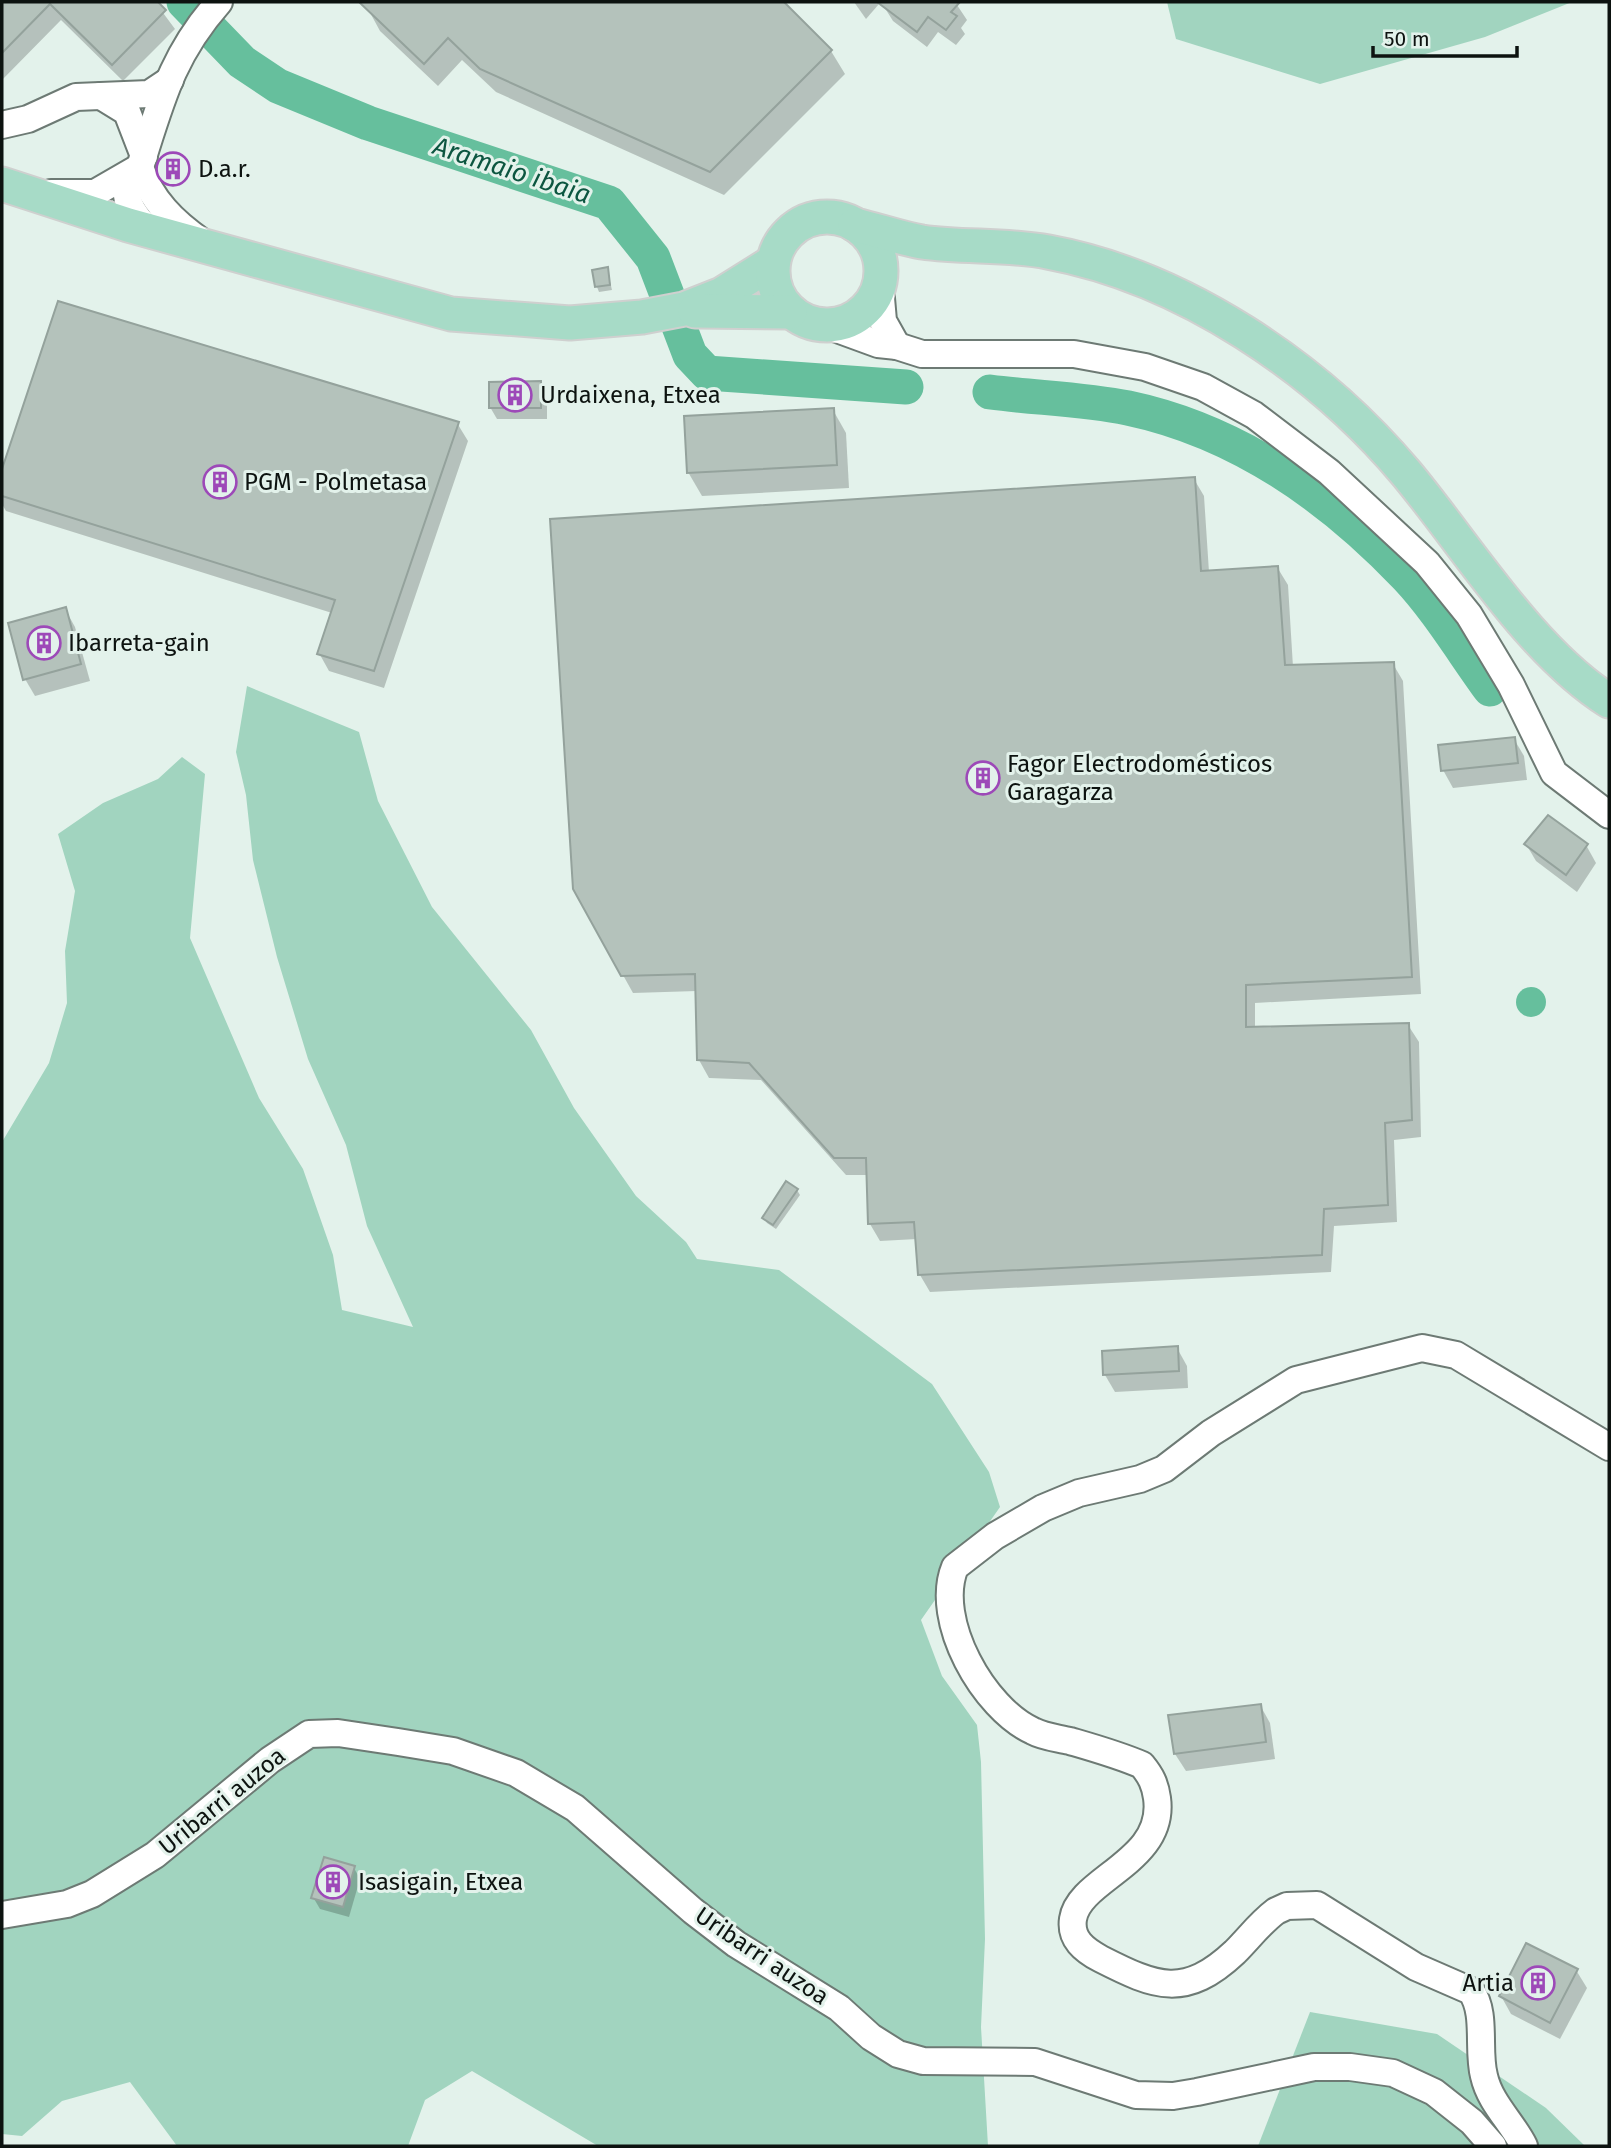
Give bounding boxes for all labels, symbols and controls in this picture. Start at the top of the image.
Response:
scale bar [1373,14,1516,58]
text: 50 m [1384,26,1430,52]
water label: Aramaio ibaia [428,130,594,211]
building icon: D.a.r. [154,150,192,188]
place label: D.a.r. [198,155,251,183]
building icon: Urdaixena, Etxea [496,376,534,414]
place label: Urdaixena, Etxea [540,381,721,409]
building icon: PGM - Polmetasa [201,463,239,501]
place label: PGM - Polmetasa [244,468,427,496]
building icon: Ibarreta-gain [25,624,63,662]
place label: Ibarreta-gain [68,629,210,657]
place label: Fagor Electrodomésticos Garagarza [1007,750,1272,806]
building icon: Fagor Electrodomésticos Garagarza [964,759,1002,797]
street label: Uribarri auzoa [153,1741,291,1861]
building icon: Isasigain, Etxea [314,1863,352,1901]
place label: Isasigain, Etxea [358,1868,523,1896]
street label: Uribarri auzoa [690,1901,834,2011]
building icon: Artia [1519,1964,1557,2002]
place label: Artia [1462,1969,1514,1997]

